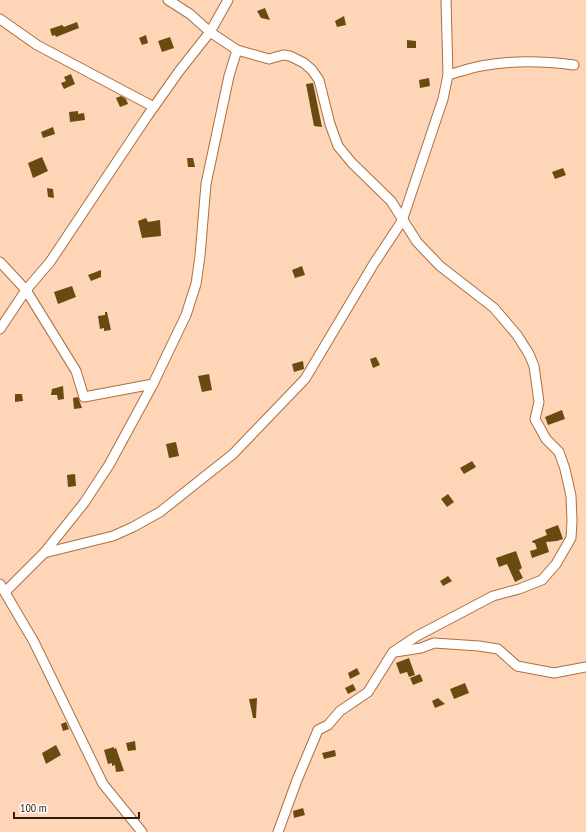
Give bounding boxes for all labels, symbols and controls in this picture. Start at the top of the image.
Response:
scale bar [14,794,139,820]
text: 100 m [20,800,47,815]

